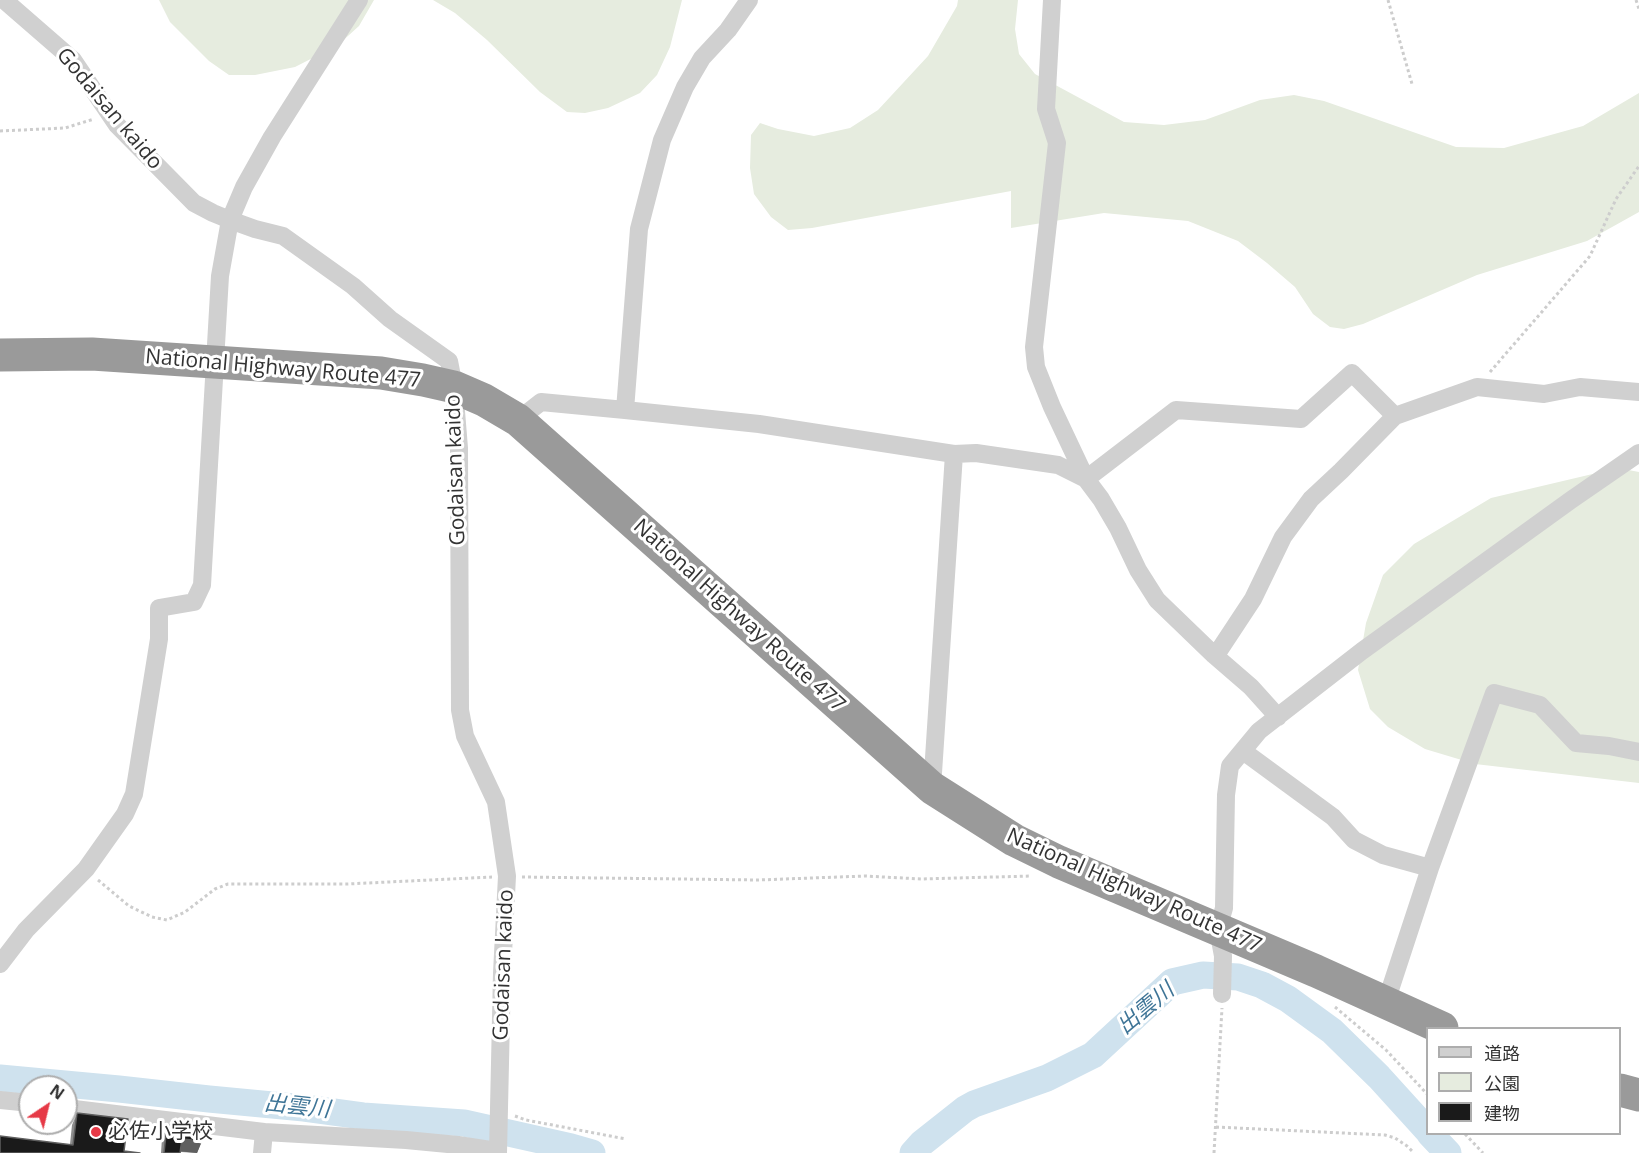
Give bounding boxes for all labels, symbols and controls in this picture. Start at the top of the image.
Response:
street label: Godaisan kaido [51,43,167,175]
street label: National Highway Route 477 [144,344,422,394]
street label: Godaisan kaido [441,394,471,546]
street label: National Highway Route 477 [628,514,850,718]
street label: National Highway Route 477 [1003,823,1265,959]
street label: Godaisan kaido [489,889,519,1041]
water label: 出雲川 [1112,978,1180,1040]
legend [1426,1027,1621,1135]
text: 道路 [1484,1041,1520,1065]
text: 公園 [1484,1071,1520,1095]
north arrow [18,1075,78,1135]
text: N [46,1079,69,1105]
water label: 出雲川 [263,1090,331,1124]
text: 建物 [1484,1101,1520,1125]
place label: 必佐小学校 [108,1119,213,1145]
marker: 必佐小学校 [89,1125,103,1139]

